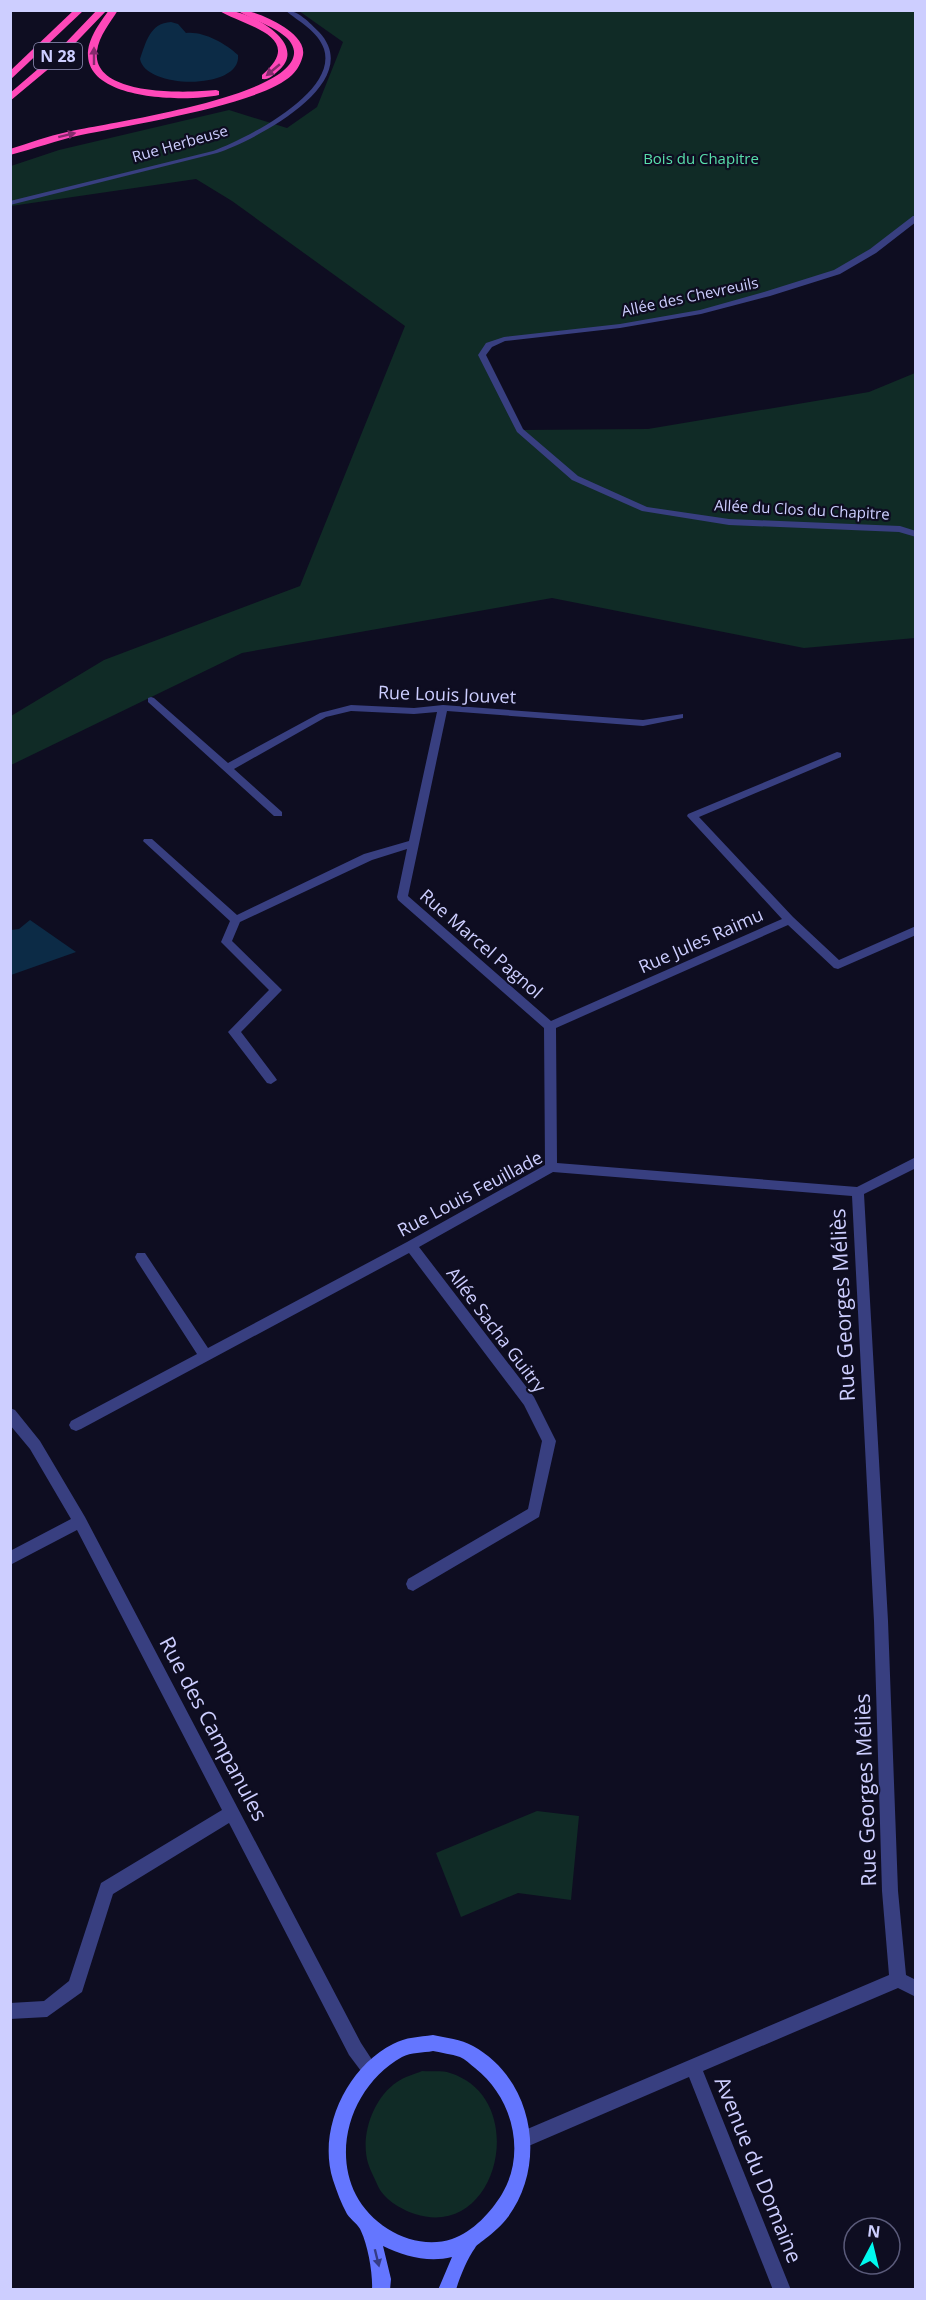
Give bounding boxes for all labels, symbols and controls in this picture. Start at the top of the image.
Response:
road number: N 28 [34,43,82,69]
one-way arrow [89,46,99,65]
one-way arrow [266,63,281,76]
street label: Rue Herbeuse [129,120,230,166]
one-way arrow [58,130,76,139]
park label: Bois du Chapitre [643,148,759,168]
street label: Allée des Chevreuils [619,272,760,320]
street label: Allée du Clos du Chapitre [714,494,890,524]
street label: Rue Louis Jouvet [378,680,517,708]
street label: Rue Marcel Pagnol [415,883,548,1003]
street label: Rue Jules Raimu [634,902,767,978]
street label: Rue Louis Feuillade [393,1145,546,1242]
street label: Rue Georges Méliès [823,1208,861,1402]
street label: Allée Sacha Guitry [442,1262,552,1398]
street label: Rue des Campanules [153,1631,274,1826]
street label: Rue Georges Méliès [848,1693,882,1887]
street label: Avenue du Domaine [709,2072,809,2267]
north arrow [842,2216,902,2276]
text: N [866,2219,882,2243]
one-way arrow [373,2249,383,2267]

